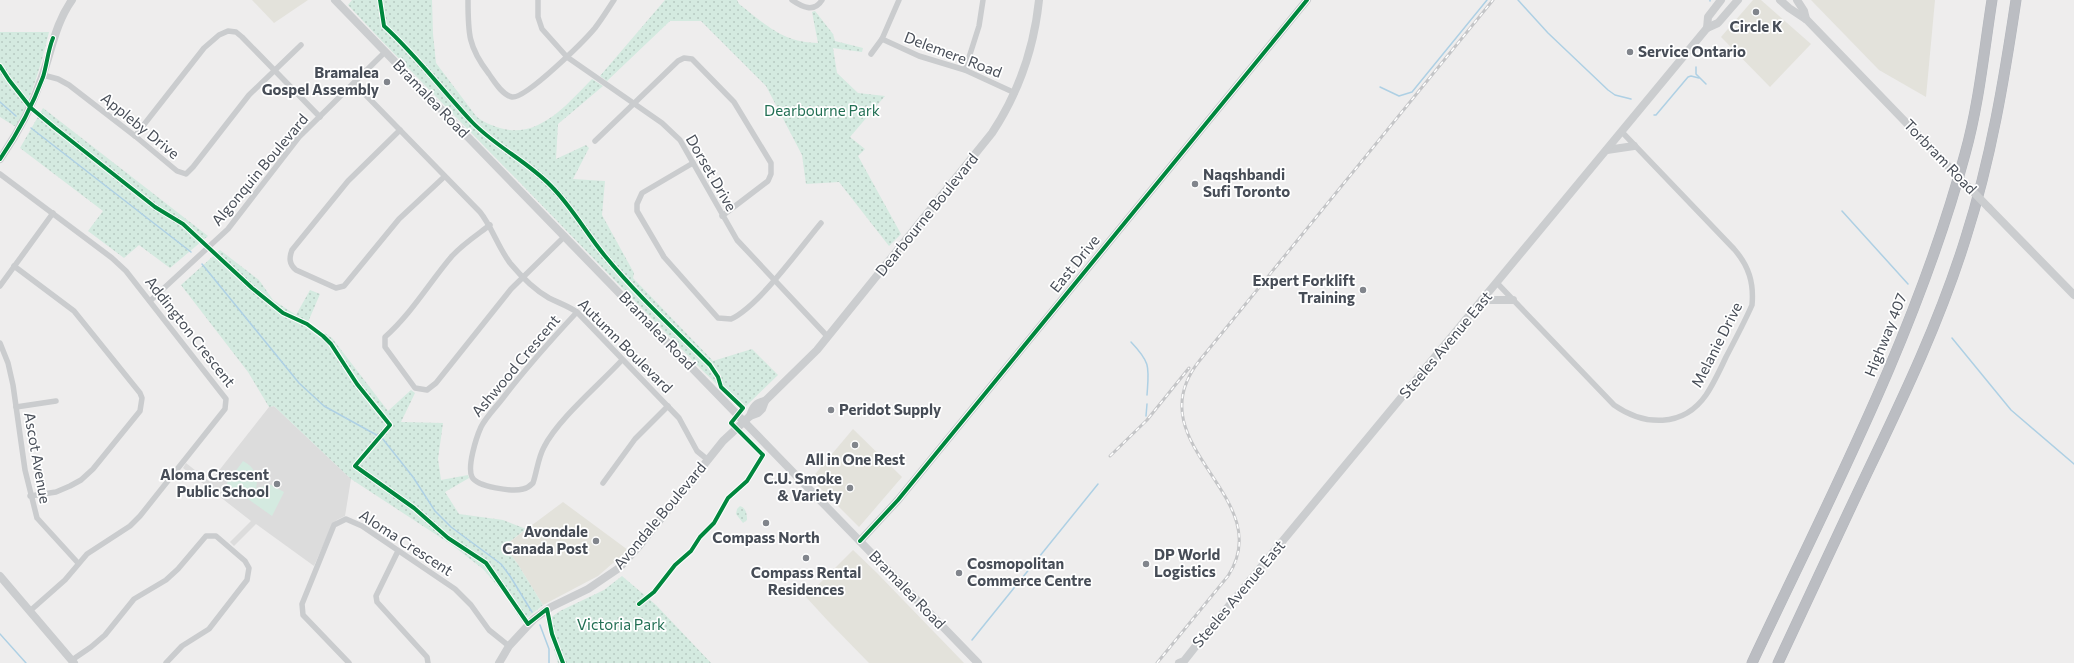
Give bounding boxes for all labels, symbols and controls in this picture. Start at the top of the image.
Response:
marker: Circle K [1751,7,1761,17]
place label: Circle K [1729,17,1783,35]
street label: Delemere Road [902,27,1005,81]
place label: Service Ontario [1638,42,1746,60]
marker: Service Ontario [1625,47,1635,57]
street label: Bramalea Road [390,55,474,141]
place label: Bramalea Gospel Assembly [262,63,380,98]
marker: Bramalea Gospel Assembly [382,77,392,87]
street label: Appleby Drive [98,88,183,162]
park label: Dearbourne Park [764,101,880,119]
street label: Algonquin Boulevard [207,110,311,229]
street label: Torbram Road [1901,115,1981,197]
street label: Dorset Drive [683,131,741,214]
street label: Dearbourne Boulevard [871,149,981,279]
place label: Naqshbandi Sufi Toronto [1203,165,1290,200]
marker: Naqshbandi Sufi Toronto [1190,179,1200,189]
street label: East Drive [1046,231,1103,296]
place label: Expert Forklift Training [1252,271,1355,306]
street label: Addington Crescent [142,273,240,390]
marker: Expert Forklift Training [1358,285,1368,295]
street label: Bramalea Road [616,287,700,373]
street label: Steeles Avenue East [1395,287,1495,402]
street label: Highway 407 [1860,290,1910,379]
street label: Autumn Boulevard [575,294,677,396]
street label: Melanie Drive [1687,299,1745,390]
street label: Ashwood Crescent [467,311,563,420]
place label: Peridot Supply [839,400,942,418]
marker: Peridot Supply [826,405,836,415]
street label: Ascot Avenue [21,411,55,505]
marker: All in One Rest [850,440,860,450]
place label: All in One Rest [805,450,905,468]
street label: Avondale Boulevard [609,458,709,573]
place label: Aloma Crescent Public School [160,465,269,500]
place label: C.U. Smoke & Variety [763,469,843,504]
marker: Aloma Crescent Public School [272,479,282,489]
marker: C.U. Smoke & Variety [845,483,855,493]
street label: Aloma Crescent [356,505,457,579]
marker: Compass North [761,518,771,528]
place label: Avondale Canada Post [502,522,588,557]
place label: Compass North [712,528,820,546]
marker: Avondale Canada Post [591,536,601,546]
street label: Steeles Avenue East [1188,536,1288,651]
place label: DP World Logistics [1154,545,1220,580]
street label: Bramalea Road [866,546,950,632]
marker: Compass Rental Residences [801,553,811,563]
place label: Cosmopolitan Commerce Centre [967,554,1091,589]
marker: DP World Logistics [1141,559,1151,569]
place label: Compass Rental Residences [751,563,861,598]
marker: Cosmopolitan Commerce Centre [954,568,964,578]
park label: Victoria Park [577,615,665,633]

